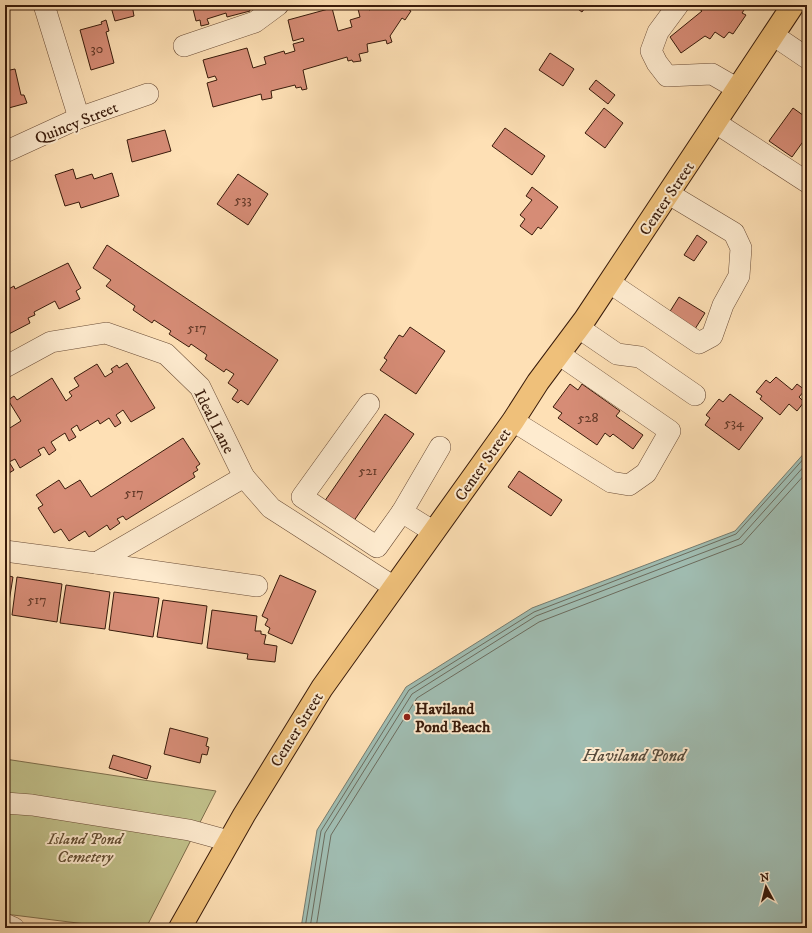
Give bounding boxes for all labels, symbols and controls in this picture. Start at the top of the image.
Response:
house number: 30 [91,40,103,58]
street label: Quincy Street [32,97,121,149]
street label: Center Street [635,158,699,239]
house number: 533 [234,191,252,209]
house number: 517 [187,319,207,337]
street label: Ideal Lane [189,386,239,457]
house number: 528 [578,409,598,427]
house number: 534 [724,414,745,432]
street label: Center Street [450,424,515,505]
house number: 521 [359,462,377,480]
house number: 517 [124,484,144,502]
house number: 517 [27,591,47,609]
street label: Center Street [266,688,328,771]
place label: Haviland Pond Beach [415,699,491,737]
marker: Haviland Pond Beach [402,712,412,722]
water label: Haviland Pond [582,745,688,767]
park label: Island Pond Cemetery [47,829,125,867]
north arrow [746,867,786,907]
text: N [760,871,770,886]

